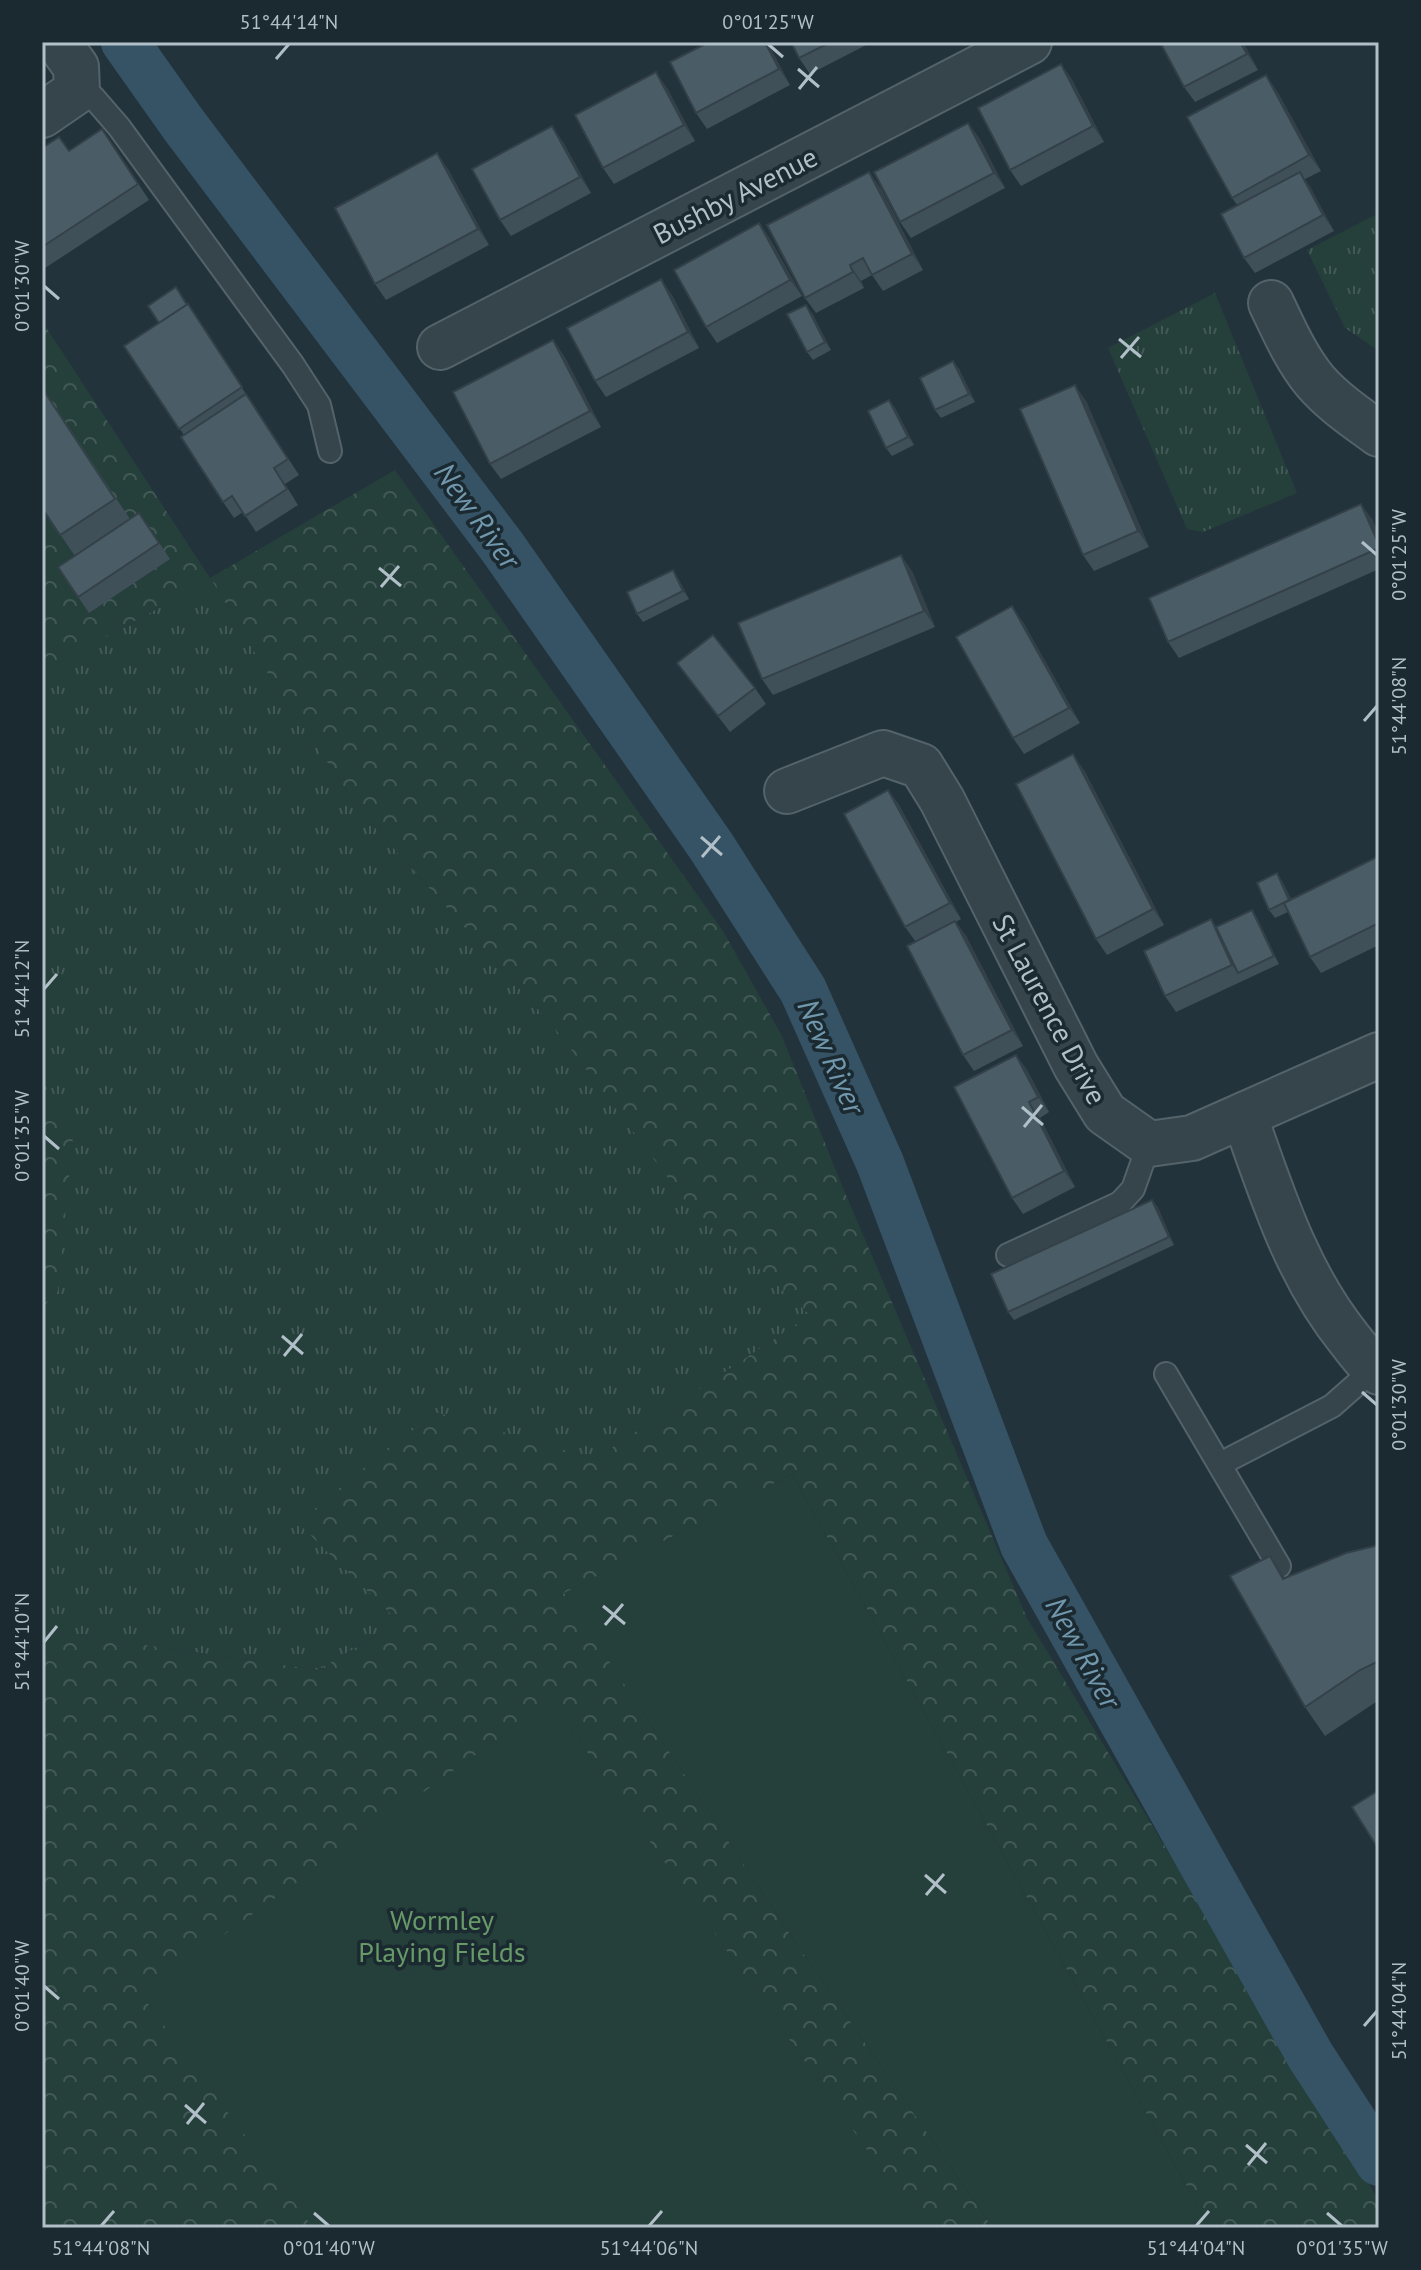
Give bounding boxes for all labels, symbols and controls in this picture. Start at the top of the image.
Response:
text: 51°44'14"N [240,9,338,35]
text: 0°01'25"W [722,9,814,35]
street label: Bushby Avenue [647,138,823,252]
text: 0°01'30"W [9,240,35,332]
water label: New River [426,454,531,578]
text: 0°01'25"W [1386,509,1412,601]
text: 51°44'08"N [1386,657,1412,755]
street label: St Laurence Drive [984,908,1116,1110]
text: 51°44'12"N [9,940,35,1038]
water label: New River [789,992,876,1122]
text: 0°01'35"W [9,1090,35,1182]
text: 0°01'30"W [1386,1359,1412,1451]
water label: New River [1037,1589,1132,1717]
text: 51°44'10"N [9,1593,35,1691]
park label: Wormley Playing Fields [358,1901,526,1970]
text: 0°01'40"W [9,1940,35,2032]
text: 51°44'04"N [1386,1962,1412,2060]
text: 51°44'08"N [52,2235,150,2261]
text: 0°01'40"W [283,2235,375,2261]
text: 51°44'06"N [600,2235,698,2261]
text: 51°44'04"N [1147,2235,1245,2261]
text: 0°01'35"W [1296,2235,1388,2261]

